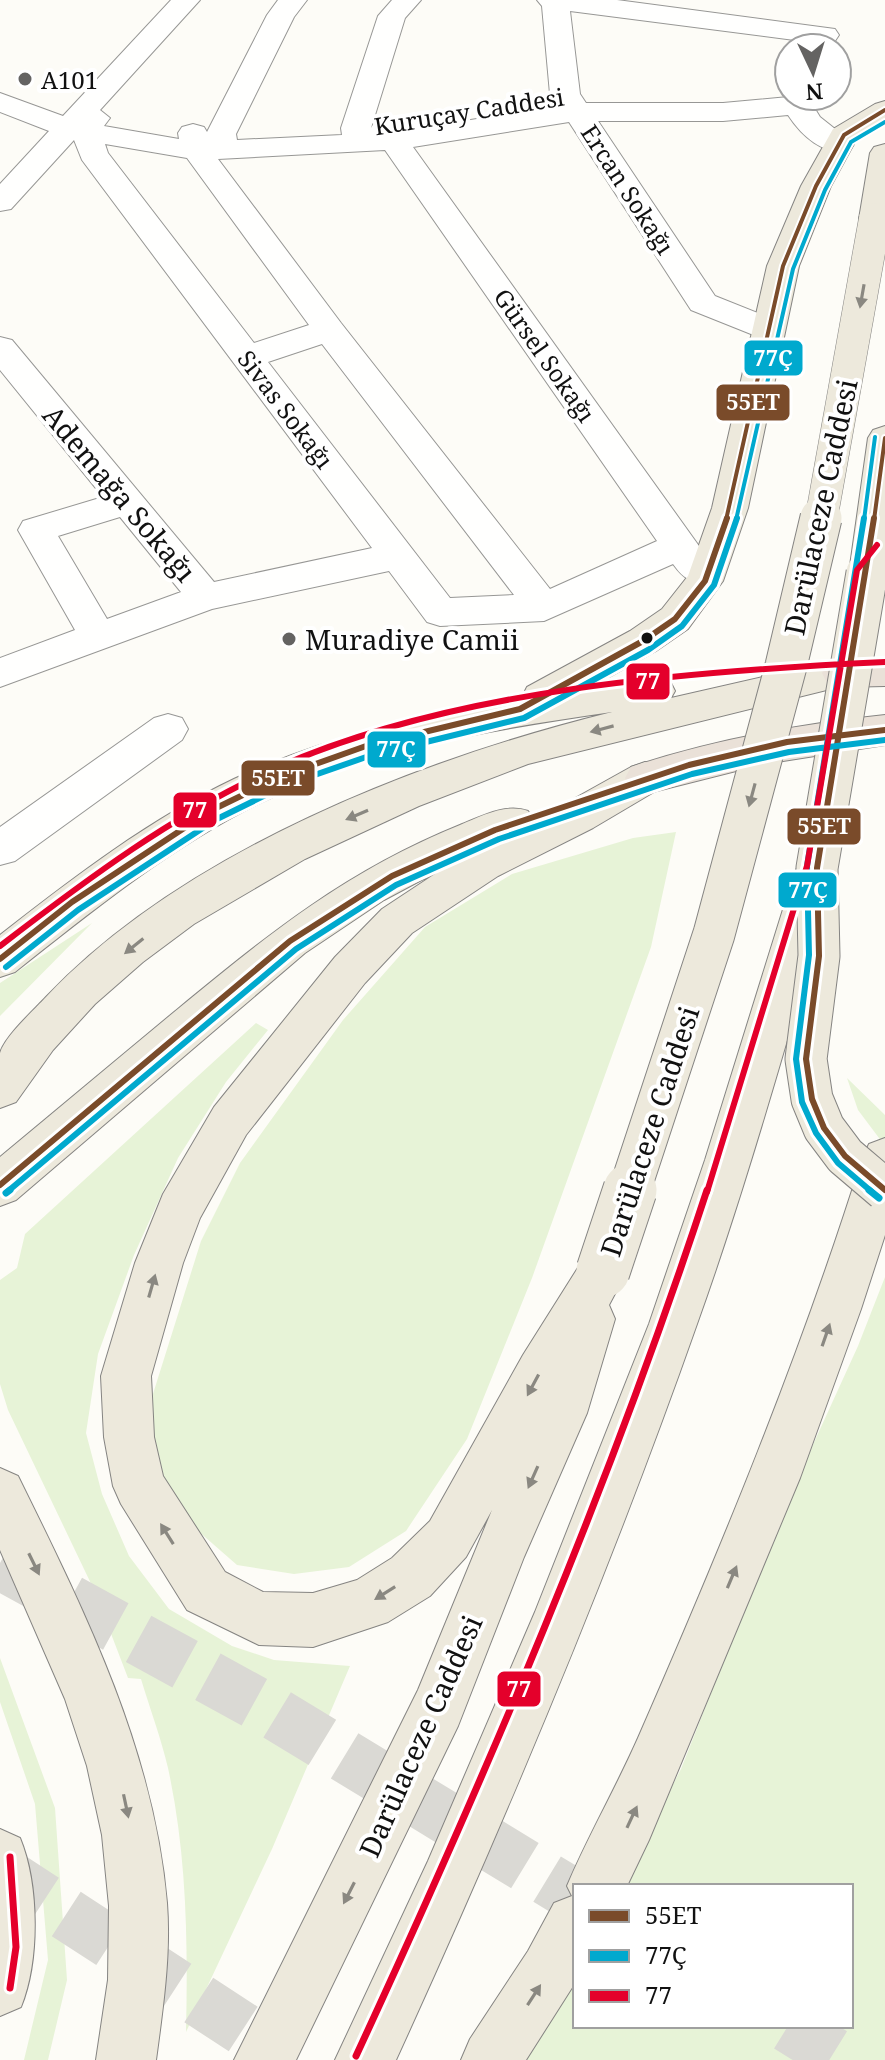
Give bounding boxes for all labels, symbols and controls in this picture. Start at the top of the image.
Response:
north arrow [773,32,853,112]
place label: A101 [41,63,98,96]
marker: A101 [16,70,34,88]
text: N [805,77,824,109]
street label: Kuruçay Caddesi [372,80,567,142]
street label: Ercan Sokağı [574,118,682,260]
street label: Gürsel Sokağı [487,282,603,429]
one-way arrow [855,284,867,309]
line badge: 77Ç [743,339,804,377]
text: 77Ç [753,342,793,372]
street label: Sivas Sokağı [231,343,342,475]
street label: Darülaceze Caddesi [774,375,866,638]
line badge: 55ET [715,383,791,422]
text: 55ET [726,386,780,416]
street label: Ademağa Sokağı [35,397,205,589]
place label: Muradiye Camii [305,620,519,658]
marker: Muradiye Camii [280,630,298,648]
unlabelled marker [639,630,655,646]
line badge: 77 [625,662,671,701]
text: 77 [636,665,660,695]
one-way arrow [589,724,614,736]
line badge: 77Ç [366,730,427,769]
text: 77Ç [376,733,416,763]
line badge: 55ET [240,759,316,797]
text: 55ET [251,762,305,792]
one-way arrow [745,784,758,808]
line badge: 77 [172,791,218,829]
text: 77 [183,794,207,824]
line badge: 55ET [786,807,862,846]
one-way arrow [345,809,369,822]
text: 55ET [797,810,851,840]
line badge: 77Ç [777,871,838,909]
text: 77Ç [788,874,828,904]
one-way arrow [124,938,144,954]
street label: Darülaceze Caddesi [591,1001,707,1261]
one-way arrow [146,1274,159,1298]
one-way arrow [820,1323,832,1347]
one-way arrow [527,1373,540,1396]
one-way arrow [527,1465,540,1488]
one-way arrow [161,1523,175,1545]
one-way arrow [27,1552,41,1575]
one-way arrow [726,1565,739,1589]
one-way arrow [374,1586,396,1600]
street label: Darülaceze Caddesi [350,1609,490,1863]
line badge: 77 [496,1670,542,1708]
text: 77 [507,1673,531,1703]
one-way arrow [120,1794,133,1819]
one-way arrow [625,1805,638,1829]
one-way arrow [342,1882,355,1905]
legend [573,1884,853,2028]
text: 55ET [645,1898,702,1931]
text: 77Ç [645,1938,687,1971]
text: 77 [645,1978,672,2011]
one-way arrow [526,1984,541,2005]

